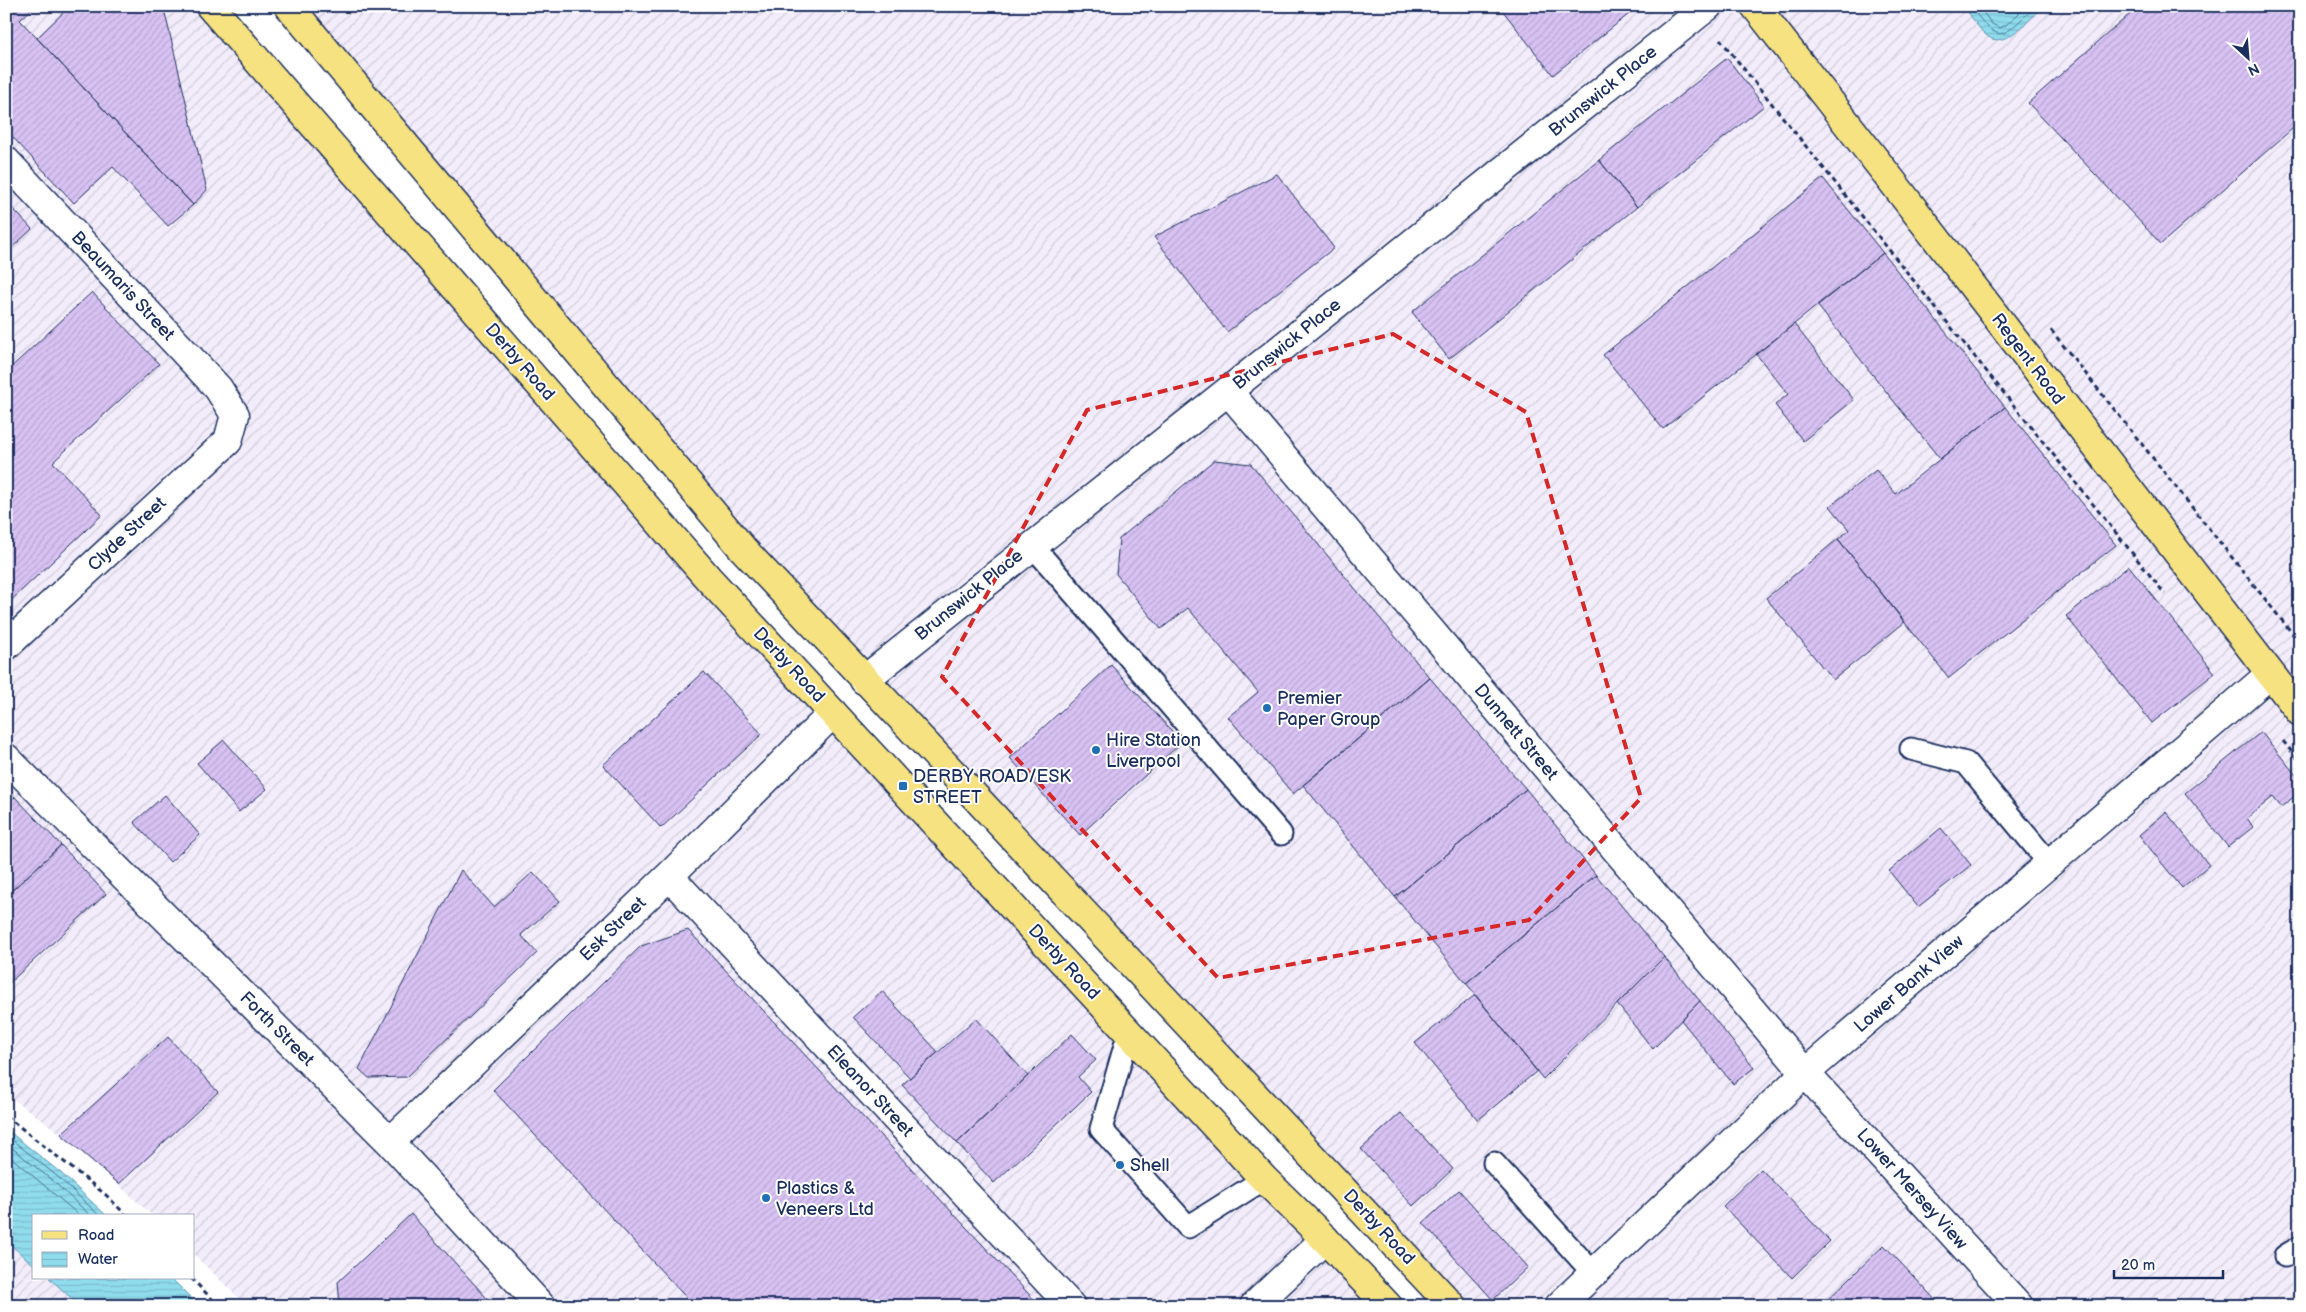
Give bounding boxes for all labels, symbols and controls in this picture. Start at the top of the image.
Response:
north arrow [2224,32,2274,82]
street label: Brunswick Place [1545,41,1662,141]
text: N [2245,59,2262,79]
street label: Beaumaris Street [67,227,179,345]
street label: Brunswick Place [1229,294,1346,394]
street label: Regent Road [1987,309,2069,409]
street label: Derby Road [481,319,559,405]
street label: Clyde Street [83,492,171,576]
street label: Brunswick Place [911,545,1028,645]
street label: Derby Road [749,623,829,707]
street label: Dunnett Street [1470,680,1563,785]
place label: Premier Paper Group [1277,688,1380,730]
marker: Premier Paper Group [1261,702,1273,714]
place label: Hire Station Liverpool [1106,730,1201,772]
marker: Hire Station Liverpool [1090,744,1102,756]
place label: DERBY ROAD/ESK STREET [913,766,1071,808]
marker: DERBY ROAD/ESK STREET [897,780,909,792]
street label: Esk Street [576,892,651,966]
street label: Derby Road [1024,920,1104,1004]
street label: Lower Bank View [1850,931,1968,1037]
street label: Forth Street [235,987,319,1071]
street label: Eleanor Street [822,1041,918,1141]
street label: Lower Mersey View [1852,1124,1972,1254]
place label: Shell [1130,1155,1170,1176]
marker: Shell [1114,1159,1126,1171]
place label: Plastics & Veneers Ltd [776,1178,874,1220]
street label: Derby Road [1339,1185,1419,1269]
marker: Plastics & Veneers Ltd [760,1192,772,1204]
legend [32,1214,195,1280]
text: Road [78,1226,114,1245]
scale bar [2114,1247,2222,1279]
text: Water [78,1250,118,1269]
text: 20 m [2121,1256,2155,1275]

